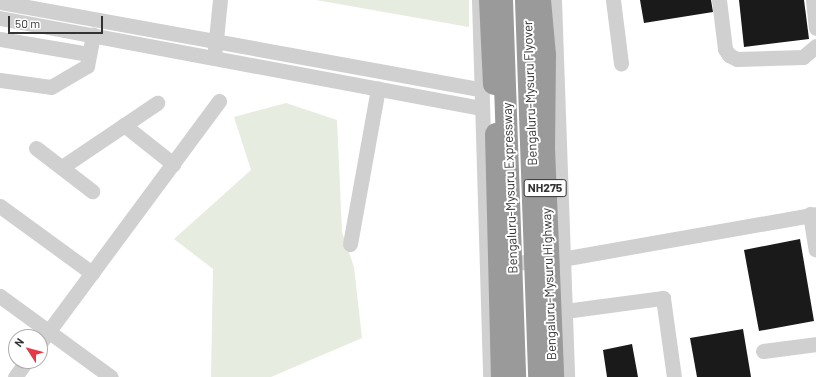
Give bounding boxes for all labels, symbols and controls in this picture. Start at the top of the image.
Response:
scale bar [10,8,105,34]
text: 50 m [15,16,40,30]
street label: Bengaluru-Mysuru Flyover [520,20,540,166]
street label: Bengaluru-Mysuru Expressway [499,102,521,274]
road number: NH275 [523,178,567,198]
street label: Bengaluru-Mysuru Highway [539,208,559,360]
north arrow [8,329,48,369]
text: N [11,335,26,349]

